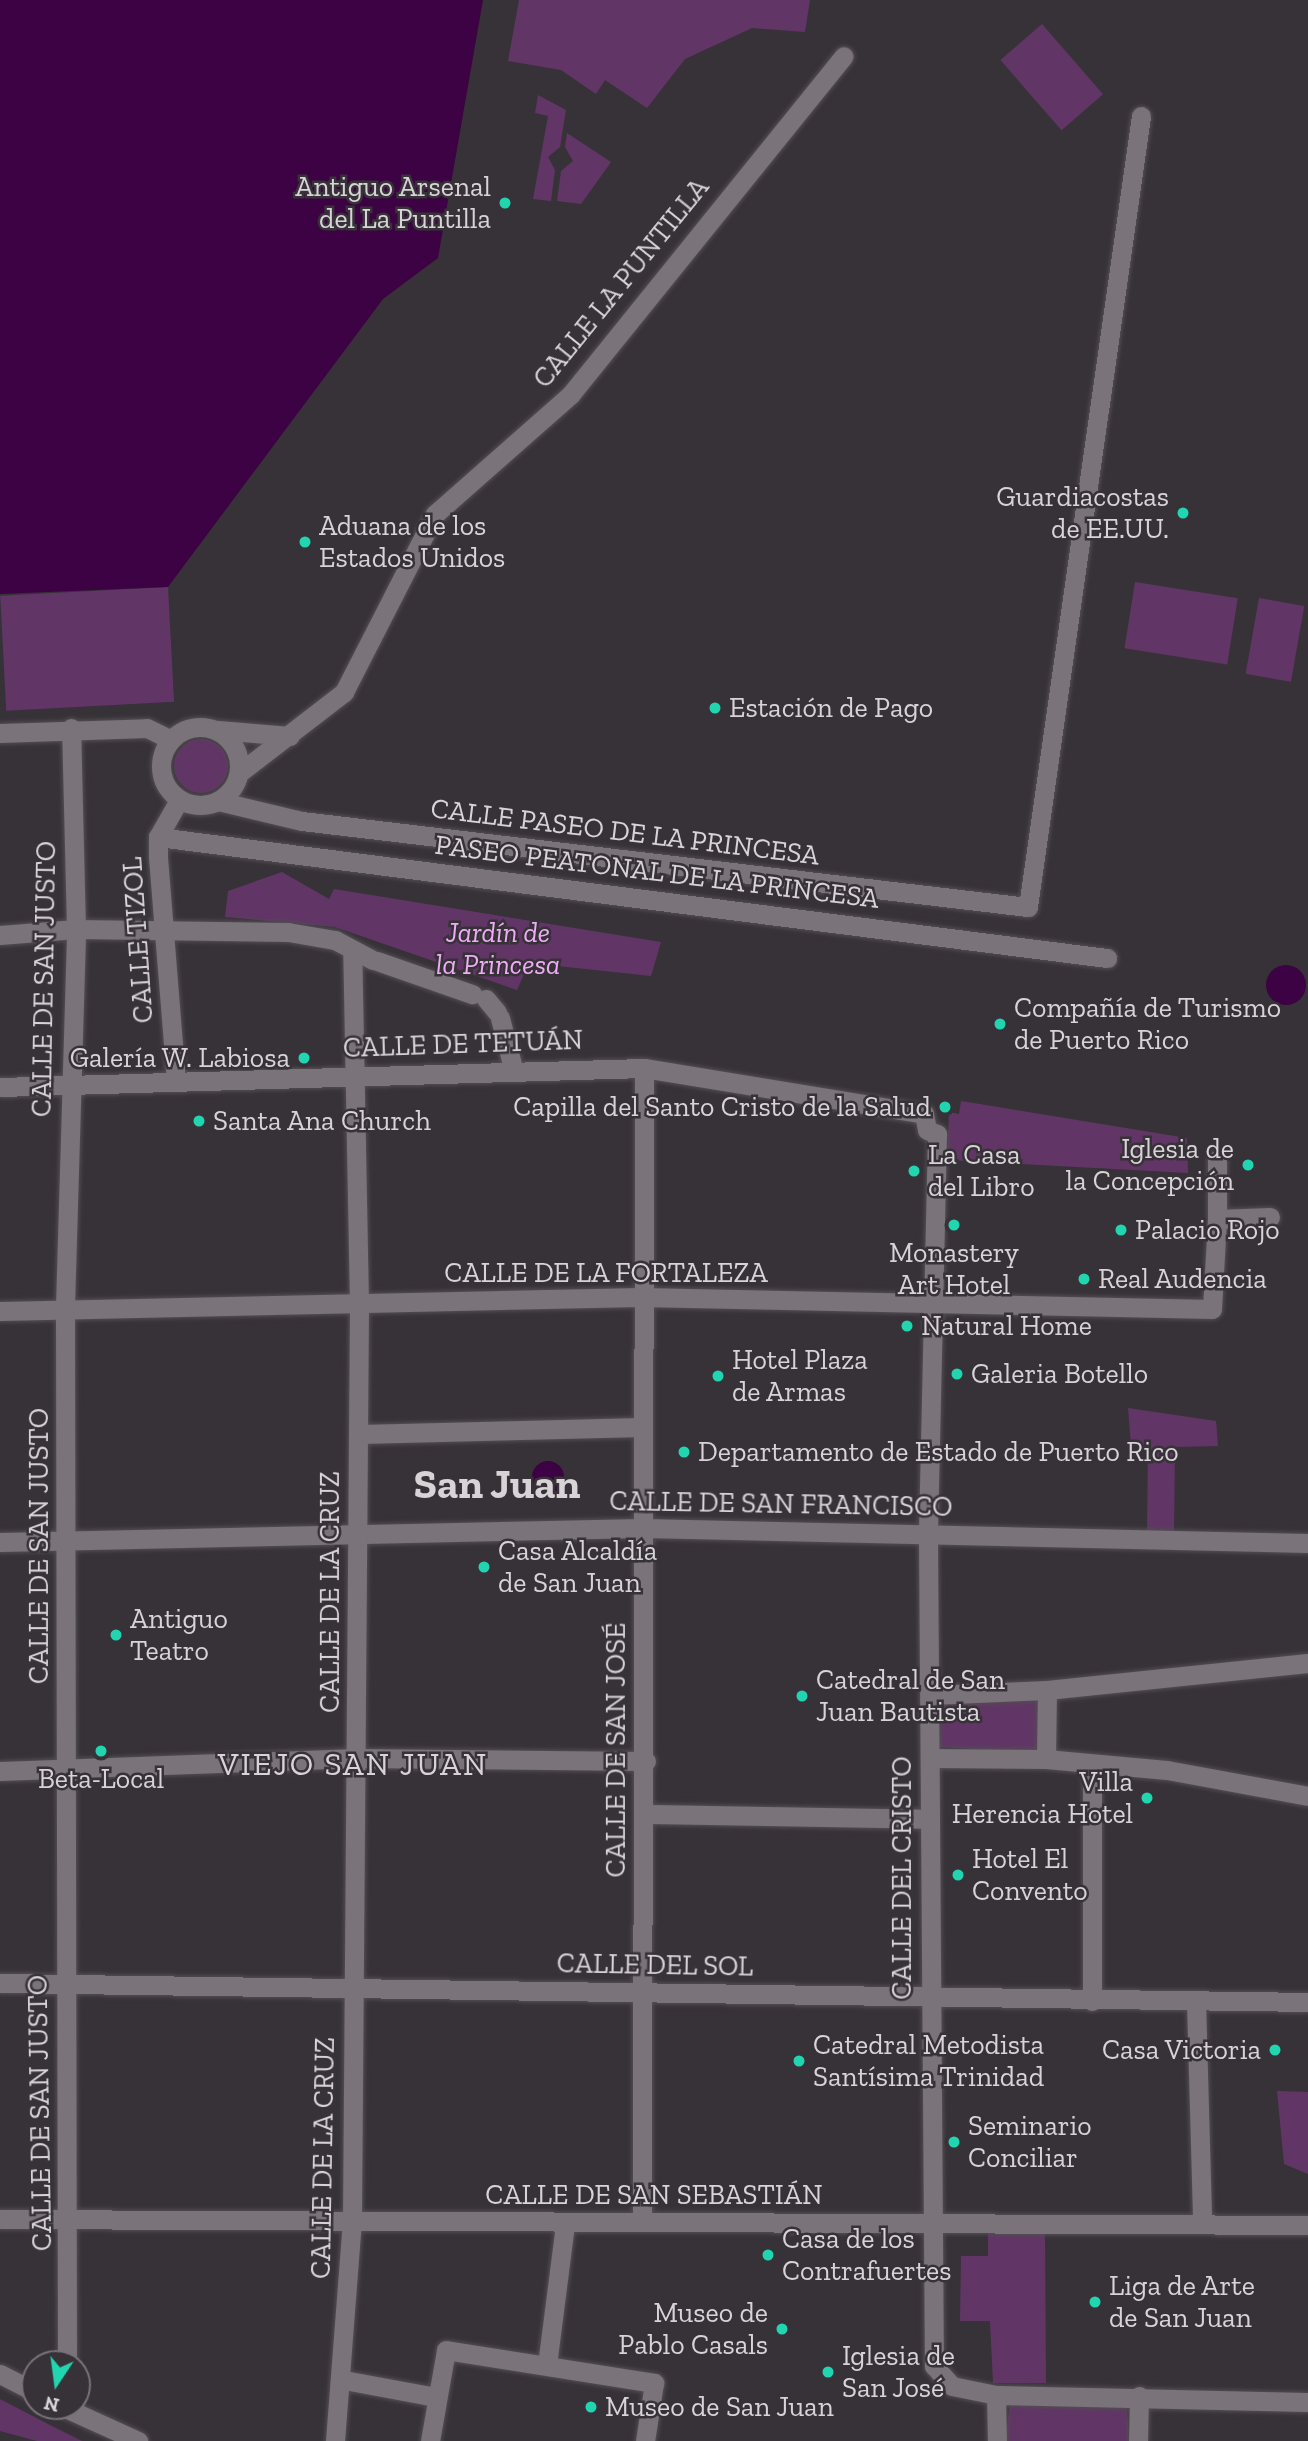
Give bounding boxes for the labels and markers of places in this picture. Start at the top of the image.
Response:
place label: Antiguo Arsenal del La Puntilla [294,170,491,236]
marker: Antiguo Arsenal del La Puntilla [497,195,513,211]
place label: Guardiacostas de EE.UU. [996,480,1169,546]
marker: Guardiacostas de EE.UU. [1175,505,1191,521]
place label: Aduana de los Estados Unidos [319,509,505,575]
marker: Aduana de los Estados Unidos [297,534,313,550]
place label: Estación de Pago [729,691,933,725]
marker: Estación de Pago [707,700,723,716]
place label: Compañía de Turismo de Puerto Rico [1014,991,1282,1057]
marker: Compañía de Turismo de Puerto Rico [992,1016,1008,1032]
place label: Galería W. Labiosa [69,1041,290,1075]
marker: Galería W. Labiosa [296,1050,312,1066]
place label: Capilla del Santo Cristo de la Salud [513,1090,931,1124]
marker: Capilla del Santo Cristo de la Salud [937,1099,953,1115]
place label: Santa Ana Church [213,1104,432,1138]
marker: Santa Ana Church [191,1113,207,1129]
place label: Iglesia de la Concepción [1065,1132,1234,1198]
place label: La Casa del Libro [928,1138,1035,1204]
marker: Iglesia de la Concepción [1240,1157,1256,1173]
marker: La Casa del Libro [906,1163,922,1179]
place label: Palacio Rojo [1135,1213,1280,1247]
marker: Monastery Art Hotel [946,1217,962,1233]
marker: Palacio Rojo [1113,1222,1129,1238]
place label: Monastery Art Hotel [889,1236,1019,1302]
place label: Real Audencia [1098,1262,1268,1296]
marker: Real Audencia [1076,1271,1092,1287]
place label: Natural Home [921,1309,1092,1343]
marker: Natural Home [899,1318,915,1334]
place label: Hotel Plaza de Armas [732,1343,868,1409]
place label: Galeria Botello [971,1357,1148,1391]
marker: Galeria Botello [949,1366,965,1382]
marker: Hotel Plaza de Armas [710,1368,726,1384]
place label: Departamento de Estado de Puerto Rico [698,1435,1179,1469]
marker: Departamento de Estado de Puerto Rico [676,1444,692,1460]
place label: Casa Alcaldía de San Juan [498,1534,658,1600]
marker: Casa Alcaldía de San Juan [476,1559,492,1575]
place label: Antiguo Teatro [130,1602,228,1668]
marker: Antiguo Teatro [108,1627,124,1643]
place label: Catedral de San Juan Bautista [816,1663,1005,1729]
marker: Catedral de San Juan Bautista [794,1688,810,1704]
marker: Beta-Local [93,1743,109,1759]
place label: Beta-Local [38,1762,164,1796]
place label: Villa Herencia Hotel [952,1765,1133,1831]
marker: Villa Herencia Hotel [1139,1790,1155,1806]
place label: Hotel El Convento [972,1842,1088,1908]
marker: Hotel El Convento [950,1867,966,1883]
place label: Catedral Metodista Santísima Trinidad [813,2028,1045,2094]
place label: Casa Victoria [1101,2033,1261,2067]
marker: Casa Victoria [1267,2042,1283,2058]
marker: Catedral Metodista Santísima Trinidad [791,2053,807,2069]
place label: Seminario Conciliar [968,2109,1092,2175]
marker: Seminario Conciliar [946,2134,962,2150]
place label: Casa de los Contrafuertes [782,2222,952,2288]
marker: Casa de los Contrafuertes [760,2247,776,2263]
place label: Liga de Arte de San Juan [1109,2269,1256,2335]
marker: Liga de Arte de San Juan [1087,2294,1103,2310]
place label: Museo de Pablo Casals [618,2296,768,2362]
marker: Museo de Pablo Casals [774,2321,790,2337]
place label: Iglesia de San José [842,2339,955,2405]
marker: Iglesia de San José [820,2364,836,2380]
place label: Museo de San Juan [605,2390,834,2424]
marker: Museo de San Juan [583,2399,599,2415]

